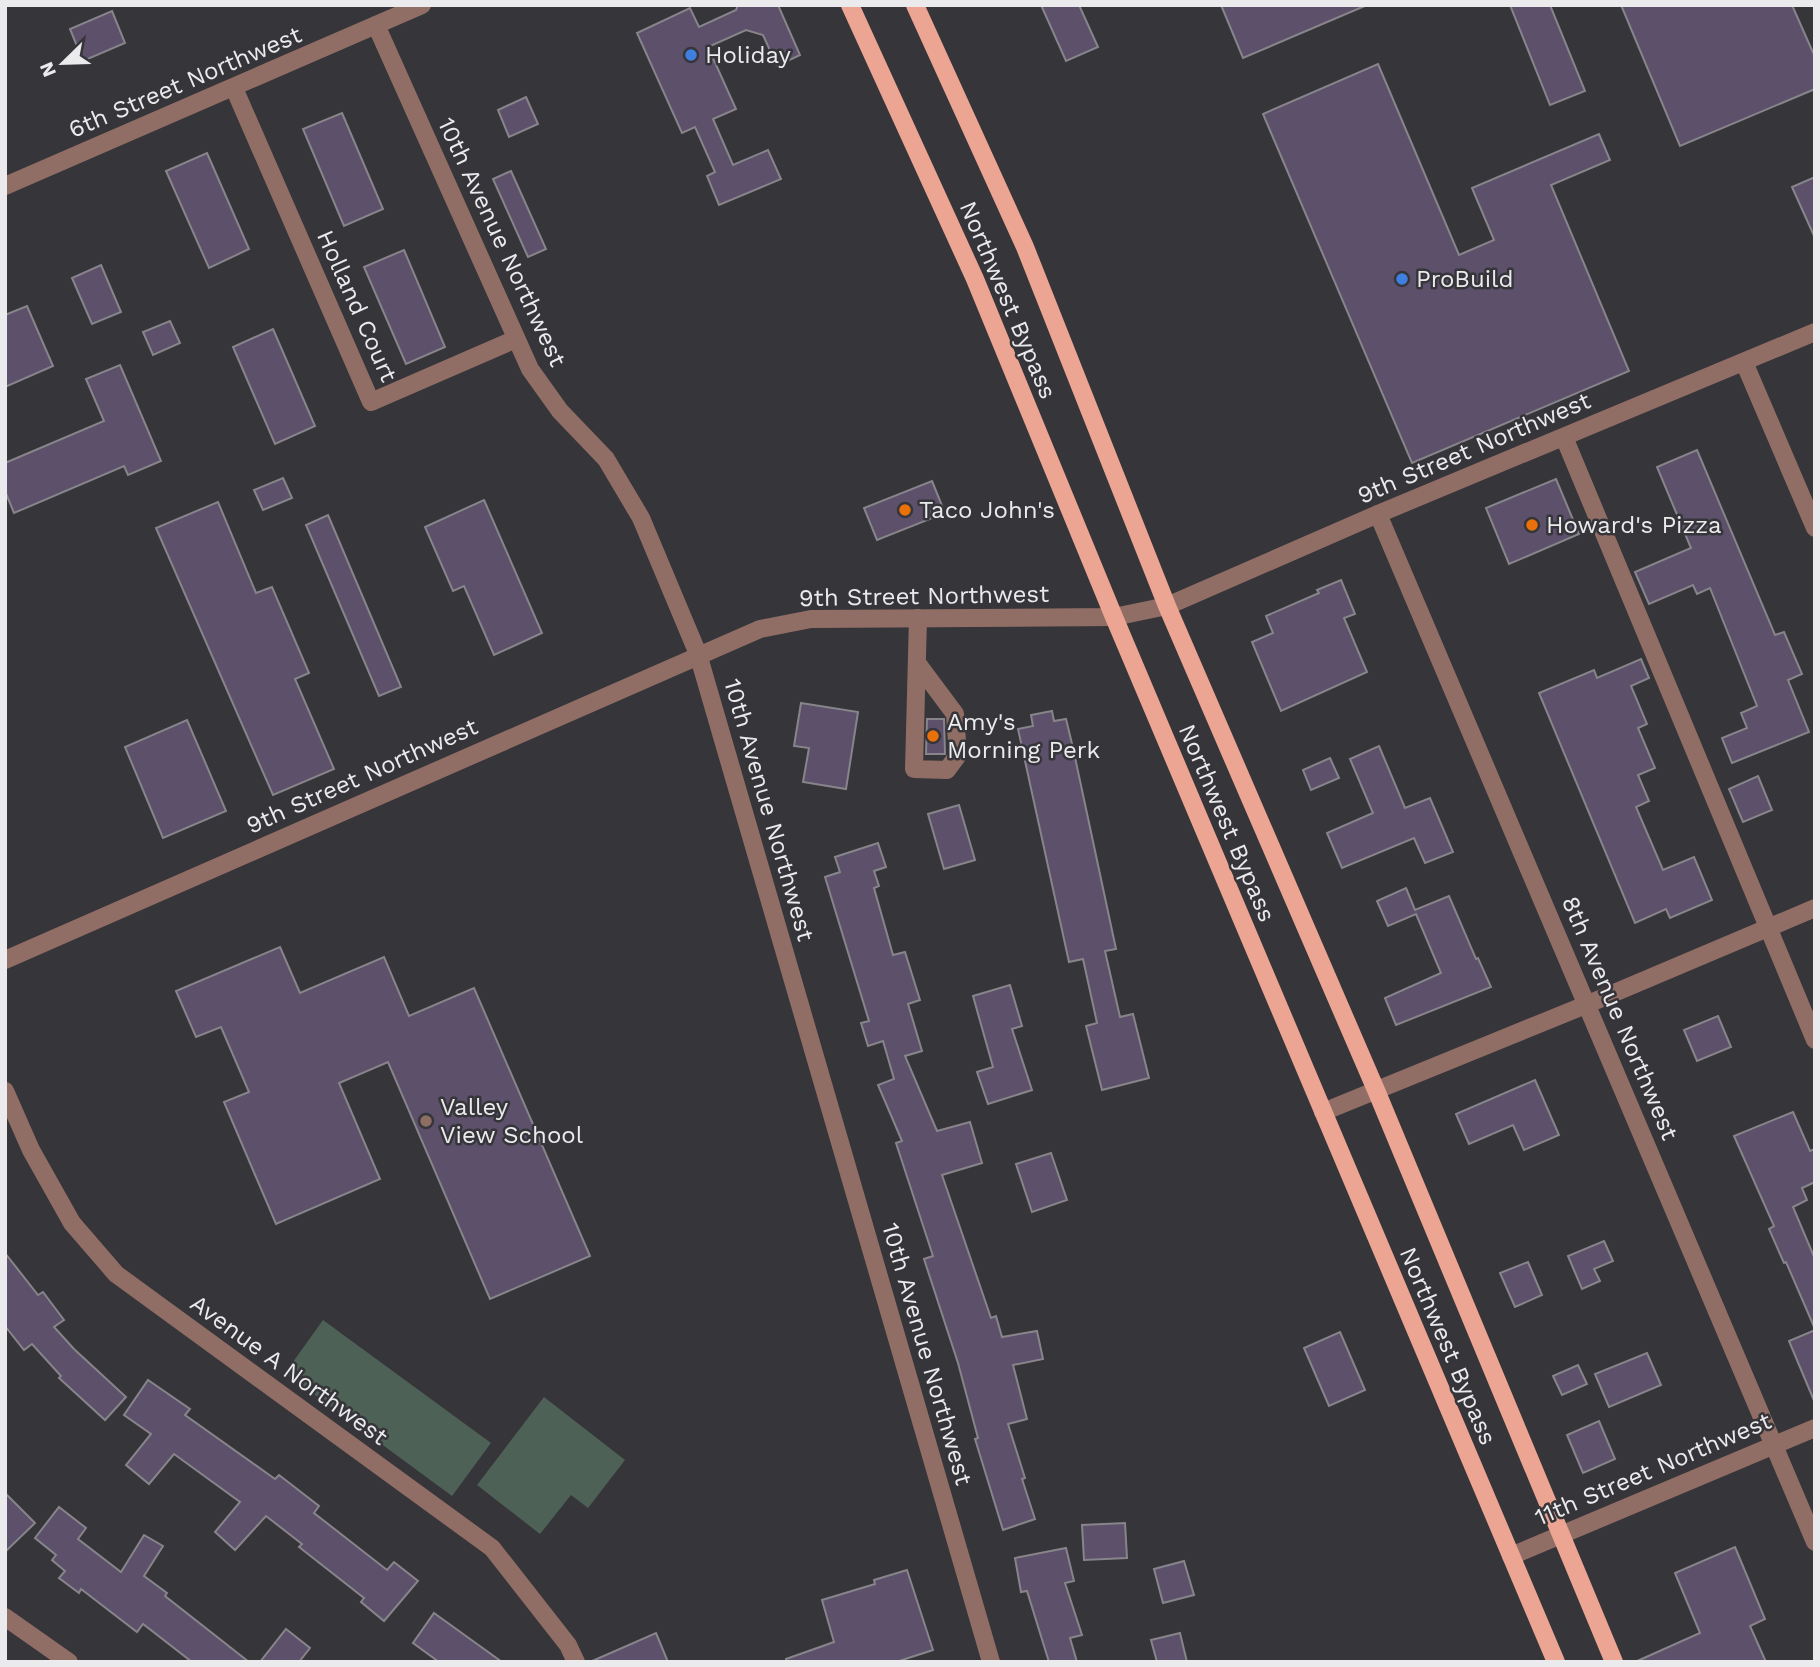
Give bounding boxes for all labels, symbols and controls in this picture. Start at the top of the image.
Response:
street label: 6th Street Northwest [64,20,306,144]
north arrow [28,28,98,98]
place label: Holiday [705,41,791,69]
marker: Holiday [683,47,699,63]
text: N [34,58,61,80]
street label: 10th Avenue Northwest [432,113,572,371]
street label: Northwest Bypass [954,197,1062,403]
street label: Holland Court [311,226,403,386]
place label: ProBuild [1416,265,1514,293]
marker: ProBuild [1394,271,1410,287]
street label: 9th Street Northwest [1353,386,1595,510]
place label: Taco John's [919,496,1055,524]
marker: Taco John's [897,502,913,518]
place label: Howard's Pizza [1546,511,1722,539]
marker: Howard's Pizza [1524,517,1540,533]
street label: 9th Street Northwest [799,580,1049,612]
street label: 10th Avenue Northwest [718,676,820,944]
place label: Amy's Morning Perk [947,708,1101,764]
street label: 9th Street Northwest [242,712,482,840]
street label: Northwest Bypass [1173,720,1281,926]
marker: Amy's Morning Perk [925,728,941,744]
street label: 8th Avenue Northwest [1556,892,1684,1144]
place label: Valley View School [440,1093,584,1149]
marker: Valley View School [418,1113,434,1129]
street label: 10th Avenue Northwest [876,1220,978,1488]
street label: Northwest Bypass [1394,1243,1502,1449]
street label: Avenue A Northwest [185,1289,393,1451]
street label: 11th Street Northwest [1531,1406,1775,1532]

